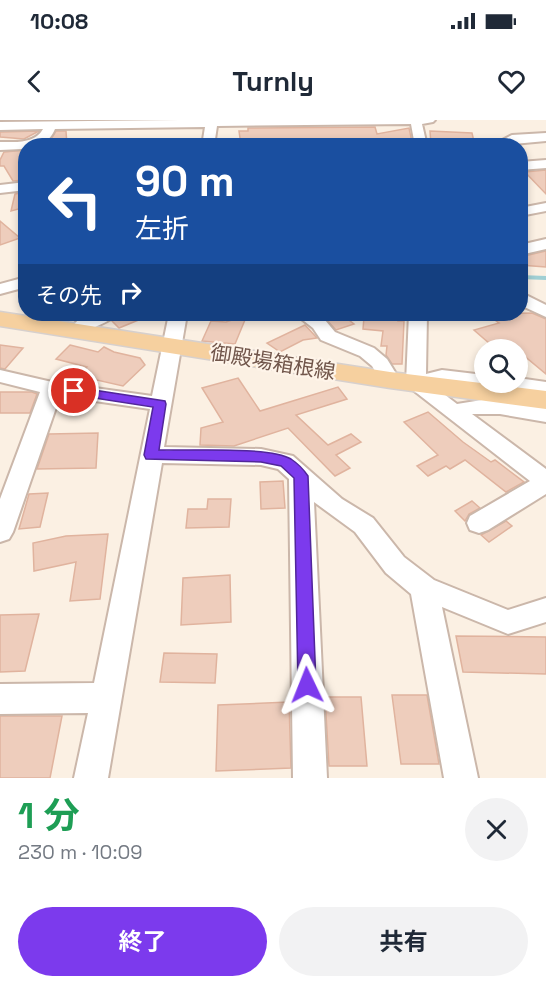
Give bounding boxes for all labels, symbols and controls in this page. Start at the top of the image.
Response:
text: 10:08 [30,7,88,35]
text: Turnly [232,64,314,99]
icon: back [18,65,51,98]
icon: heart [495,65,528,98]
text: 90 m [135,155,235,208]
icon: left [36,162,114,240]
text: 左折 [135,211,189,246]
icon: right [114,276,147,309]
text: その先 [36,281,102,309]
street label: 御殿場箱根線 [209,339,337,385]
map controls [474,339,528,393]
button: search [474,339,528,393]
pin [48,365,99,416]
icon: arrive [57,374,90,407]
position arrow [275,653,339,717]
text: 1 分 [18,793,79,839]
button: close [465,798,528,861]
text: 230 m · 10:09 [18,839,143,865]
button: 終了 [18,907,267,976]
button: 共有 [279,907,528,976]

